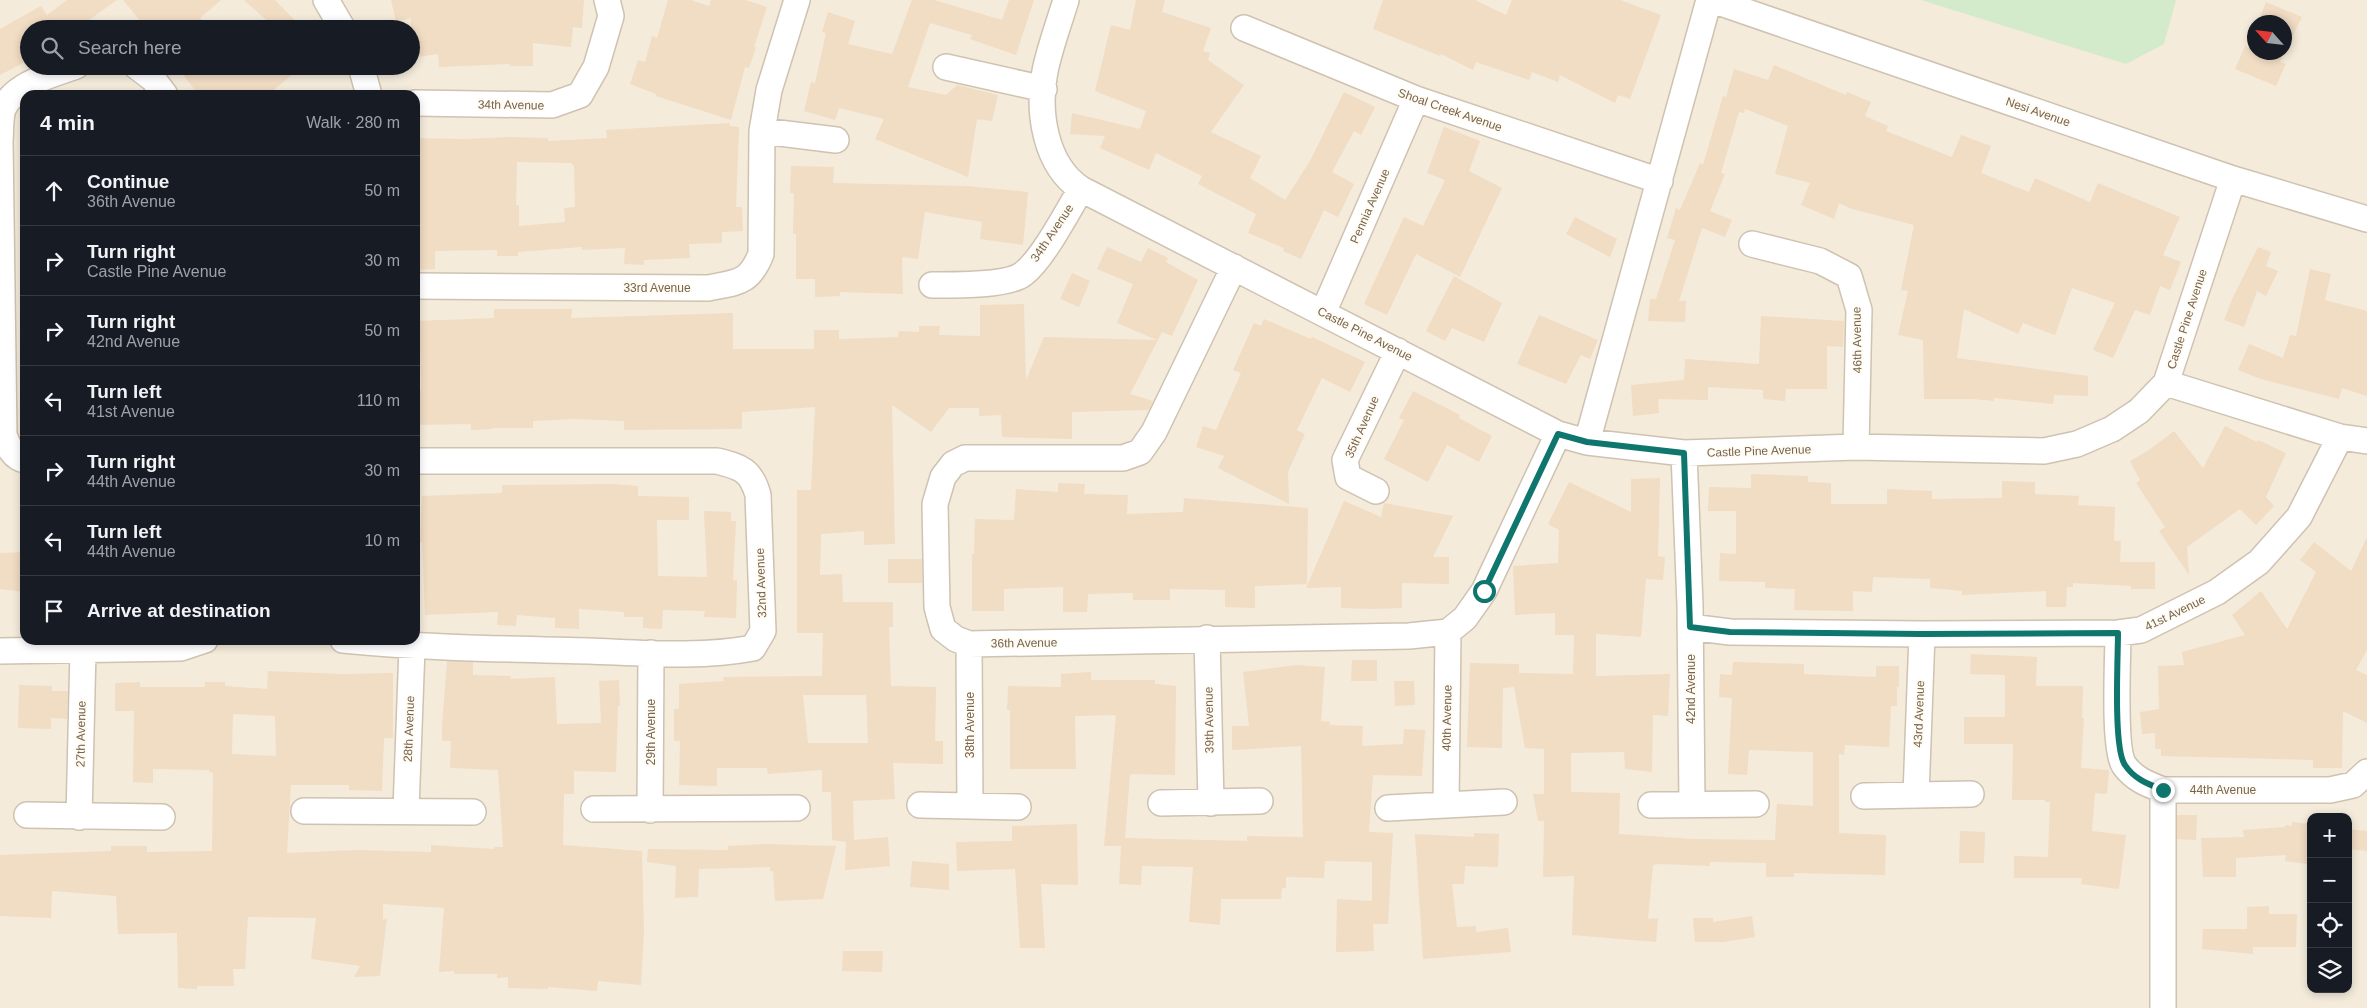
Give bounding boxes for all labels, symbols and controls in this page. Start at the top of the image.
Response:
north arrow [2247,15,2292,60]
search box [20,20,420,75]
icon: search [38,34,66,62]
text: Search here [78,37,182,58]
street label: Shoal Creek Avenue [1396,86,1504,134]
street label: Nesi Avenue [2004,94,2072,130]
street label: 34th Avenue [478,97,545,113]
text: 4 min [40,111,95,134]
text: Walk · 280 m [306,114,400,131]
street label: Pennia Avenue [1347,166,1393,246]
text: Continue [87,171,169,192]
icon: ahead [40,177,68,205]
text: 50 m [364,182,400,199]
text: 36th Avenue [87,193,176,210]
street label: 34th Avenue [1028,201,1077,264]
text: Turn right [87,241,175,262]
icon: right [40,247,68,275]
text: 30 m [364,252,400,269]
text: Castle Pine Avenue [87,263,226,280]
street label: Castle Pine Avenue [2164,267,2210,371]
street label: 33rd Avenue [623,281,691,295]
street label: Castle Pine Avenue [1315,304,1415,364]
street label: 46th Avenue [1849,306,1865,373]
text: Turn right [87,311,175,332]
icon: right [40,317,68,345]
text: 50 m [364,322,400,339]
text: 42nd Avenue [87,333,180,350]
text: Turn left [87,381,162,402]
icon: left [40,387,68,415]
text: 110 m [357,392,400,409]
street label: 35th Avenue [1342,393,1382,460]
text: 41st Avenue [87,403,175,420]
street label: Castle Pine Avenue [1707,442,1812,460]
text: Turn right [87,451,175,472]
icon: right [40,457,68,485]
text: 30 m [364,462,400,479]
text: 44th Avenue [87,473,176,490]
text: Turn left [87,521,162,542]
icon: left [40,527,68,555]
text: 10 m [364,532,400,549]
text: 44th Avenue [87,543,176,560]
street label: 32nd Avenue [753,548,769,618]
route start [1473,580,1496,603]
street label: 41st Avenue [2142,592,2208,634]
icon: arrive [40,597,68,625]
text: Arrive at destination [87,600,271,621]
street label: 36th Avenue [991,635,1058,651]
street label: 42nd Avenue [1684,654,1698,724]
street label: 43rd Avenue [1911,680,1927,748]
street label: 40th Avenue [1439,684,1455,751]
street label: 39th Avenue [1201,686,1217,753]
street label: 38th Avenue [963,691,977,758]
street label: 28th Avenue [401,695,417,762]
street label: 29th Avenue [644,698,658,765]
street label: 27th Avenue [73,700,89,767]
route end [2152,779,2175,802]
street label: 44th Avenue [2190,783,2257,797]
map controls [2307,813,2352,993]
button: + [2307,813,2352,858]
button: − [2307,858,2352,903]
button: locate [2307,903,2352,948]
button: layers [2307,948,2352,993]

